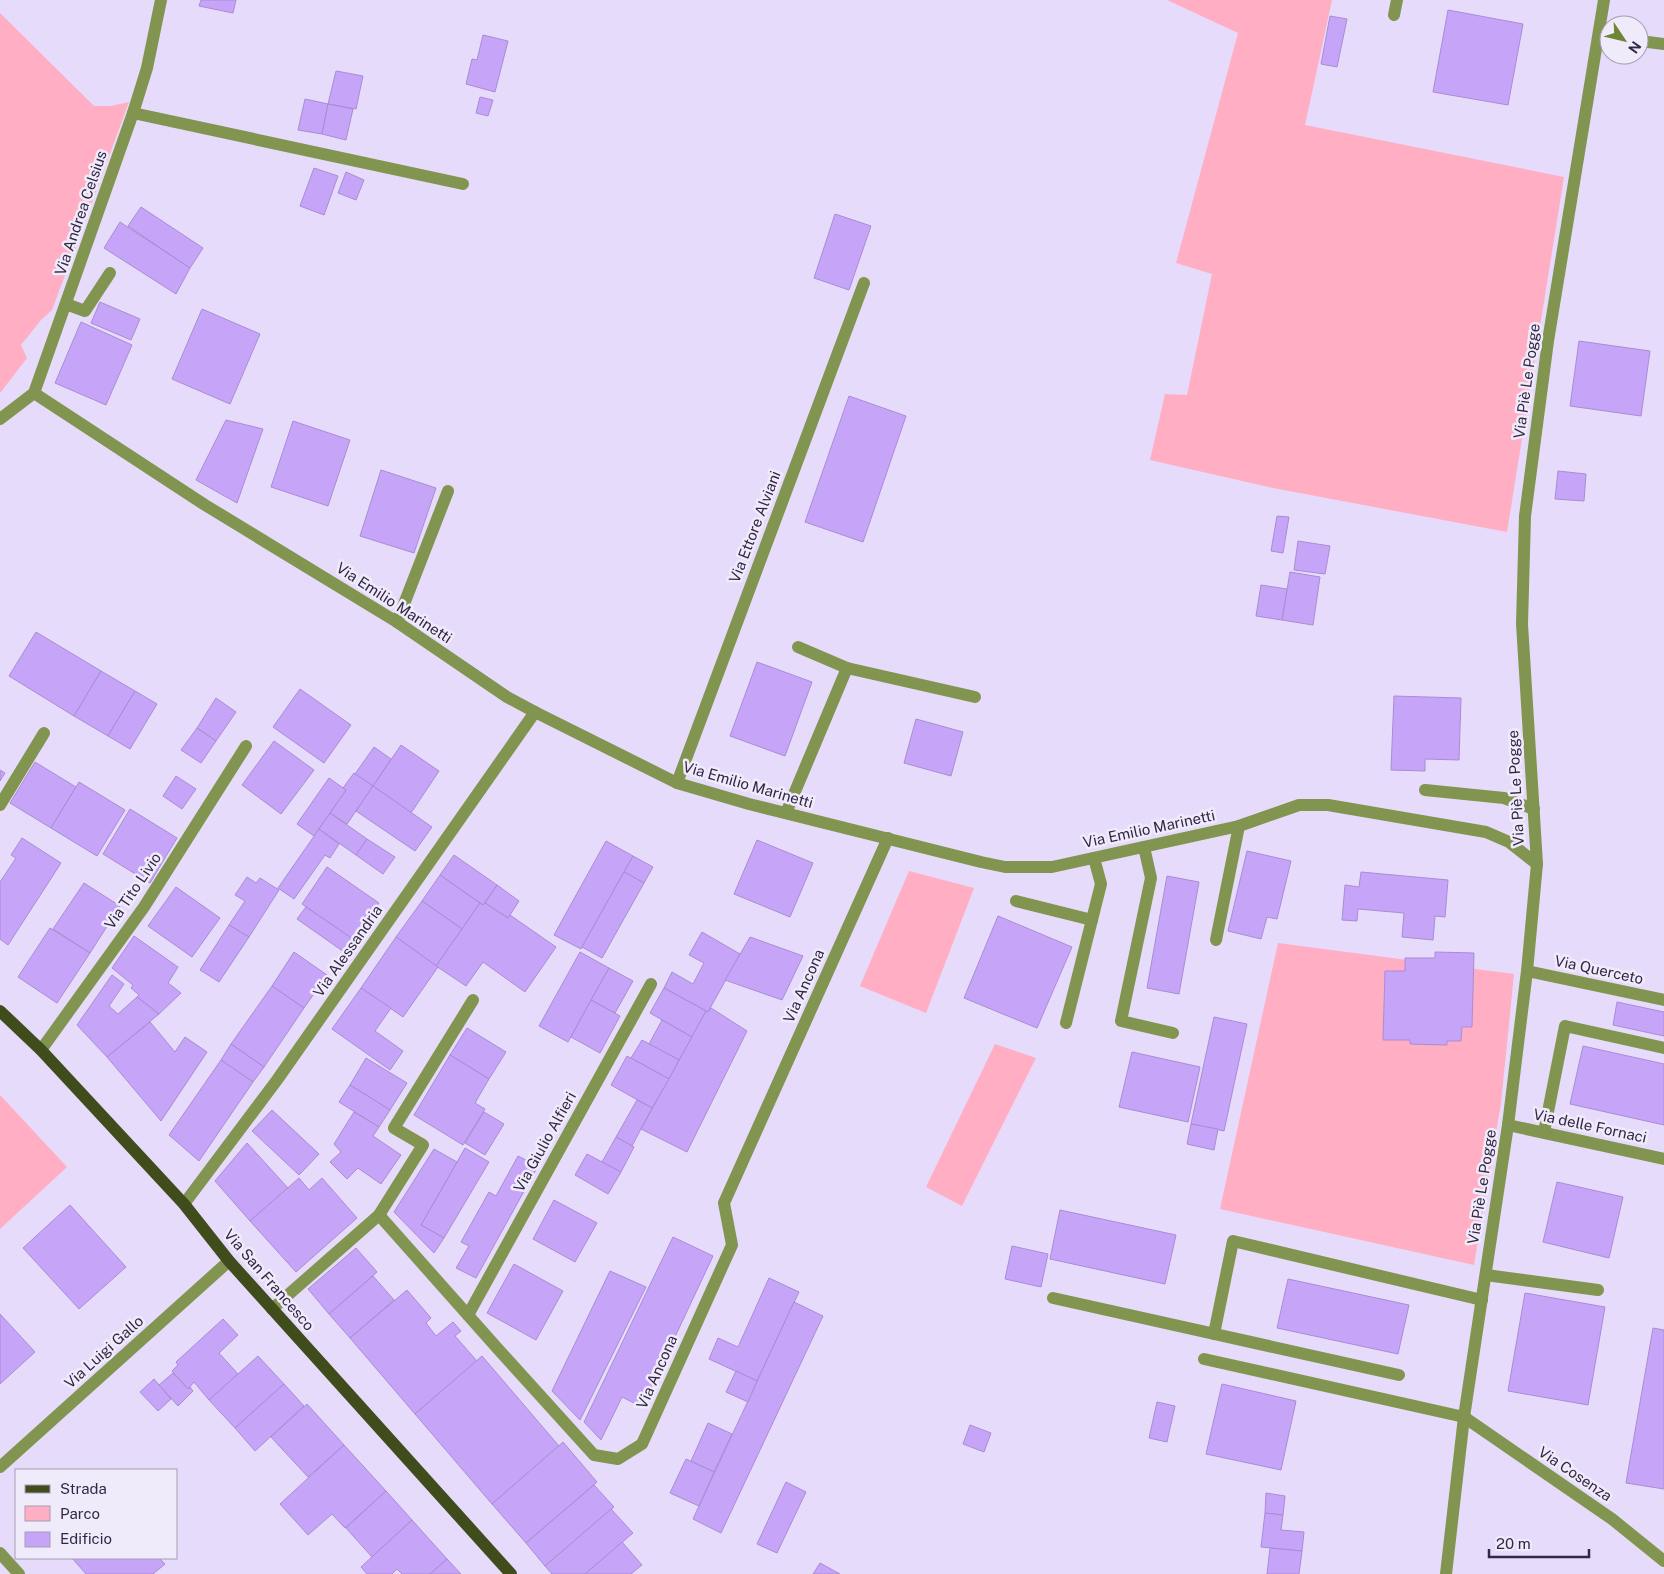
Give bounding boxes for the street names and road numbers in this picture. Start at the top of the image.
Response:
street label: Via Andrea Celsius [51,148,110,277]
street label: Via Piè Le Pogge [1510,322,1543,440]
street label: Via Ettore Alviani [725,468,784,585]
street label: Via Emilio Marinetti [333,559,455,646]
street label: Via Piè Le Pogge [1504,730,1527,846]
street label: Via Emilio Marinetti [681,758,815,811]
street label: Via Emilio Marinetti [1081,806,1216,851]
street label: Via Tito Livio [101,849,164,932]
street label: Via Alessandria [310,902,386,1000]
street label: Via Ancona [780,946,827,1025]
street label: Via Querceto [1553,952,1645,987]
street label: Via Giulio Alfieri [510,1089,579,1195]
street label: Via delle Fornaci [1532,1105,1648,1146]
street label: Via Piè Le Pogge [1464,1128,1499,1246]
street label: Via San Francesco [221,1226,318,1334]
street label: Via Luigi Gallo [61,1312,146,1391]
street label: Via Ancona [633,1332,680,1411]
street label: Via Cosenza [1535,1443,1615,1504]

